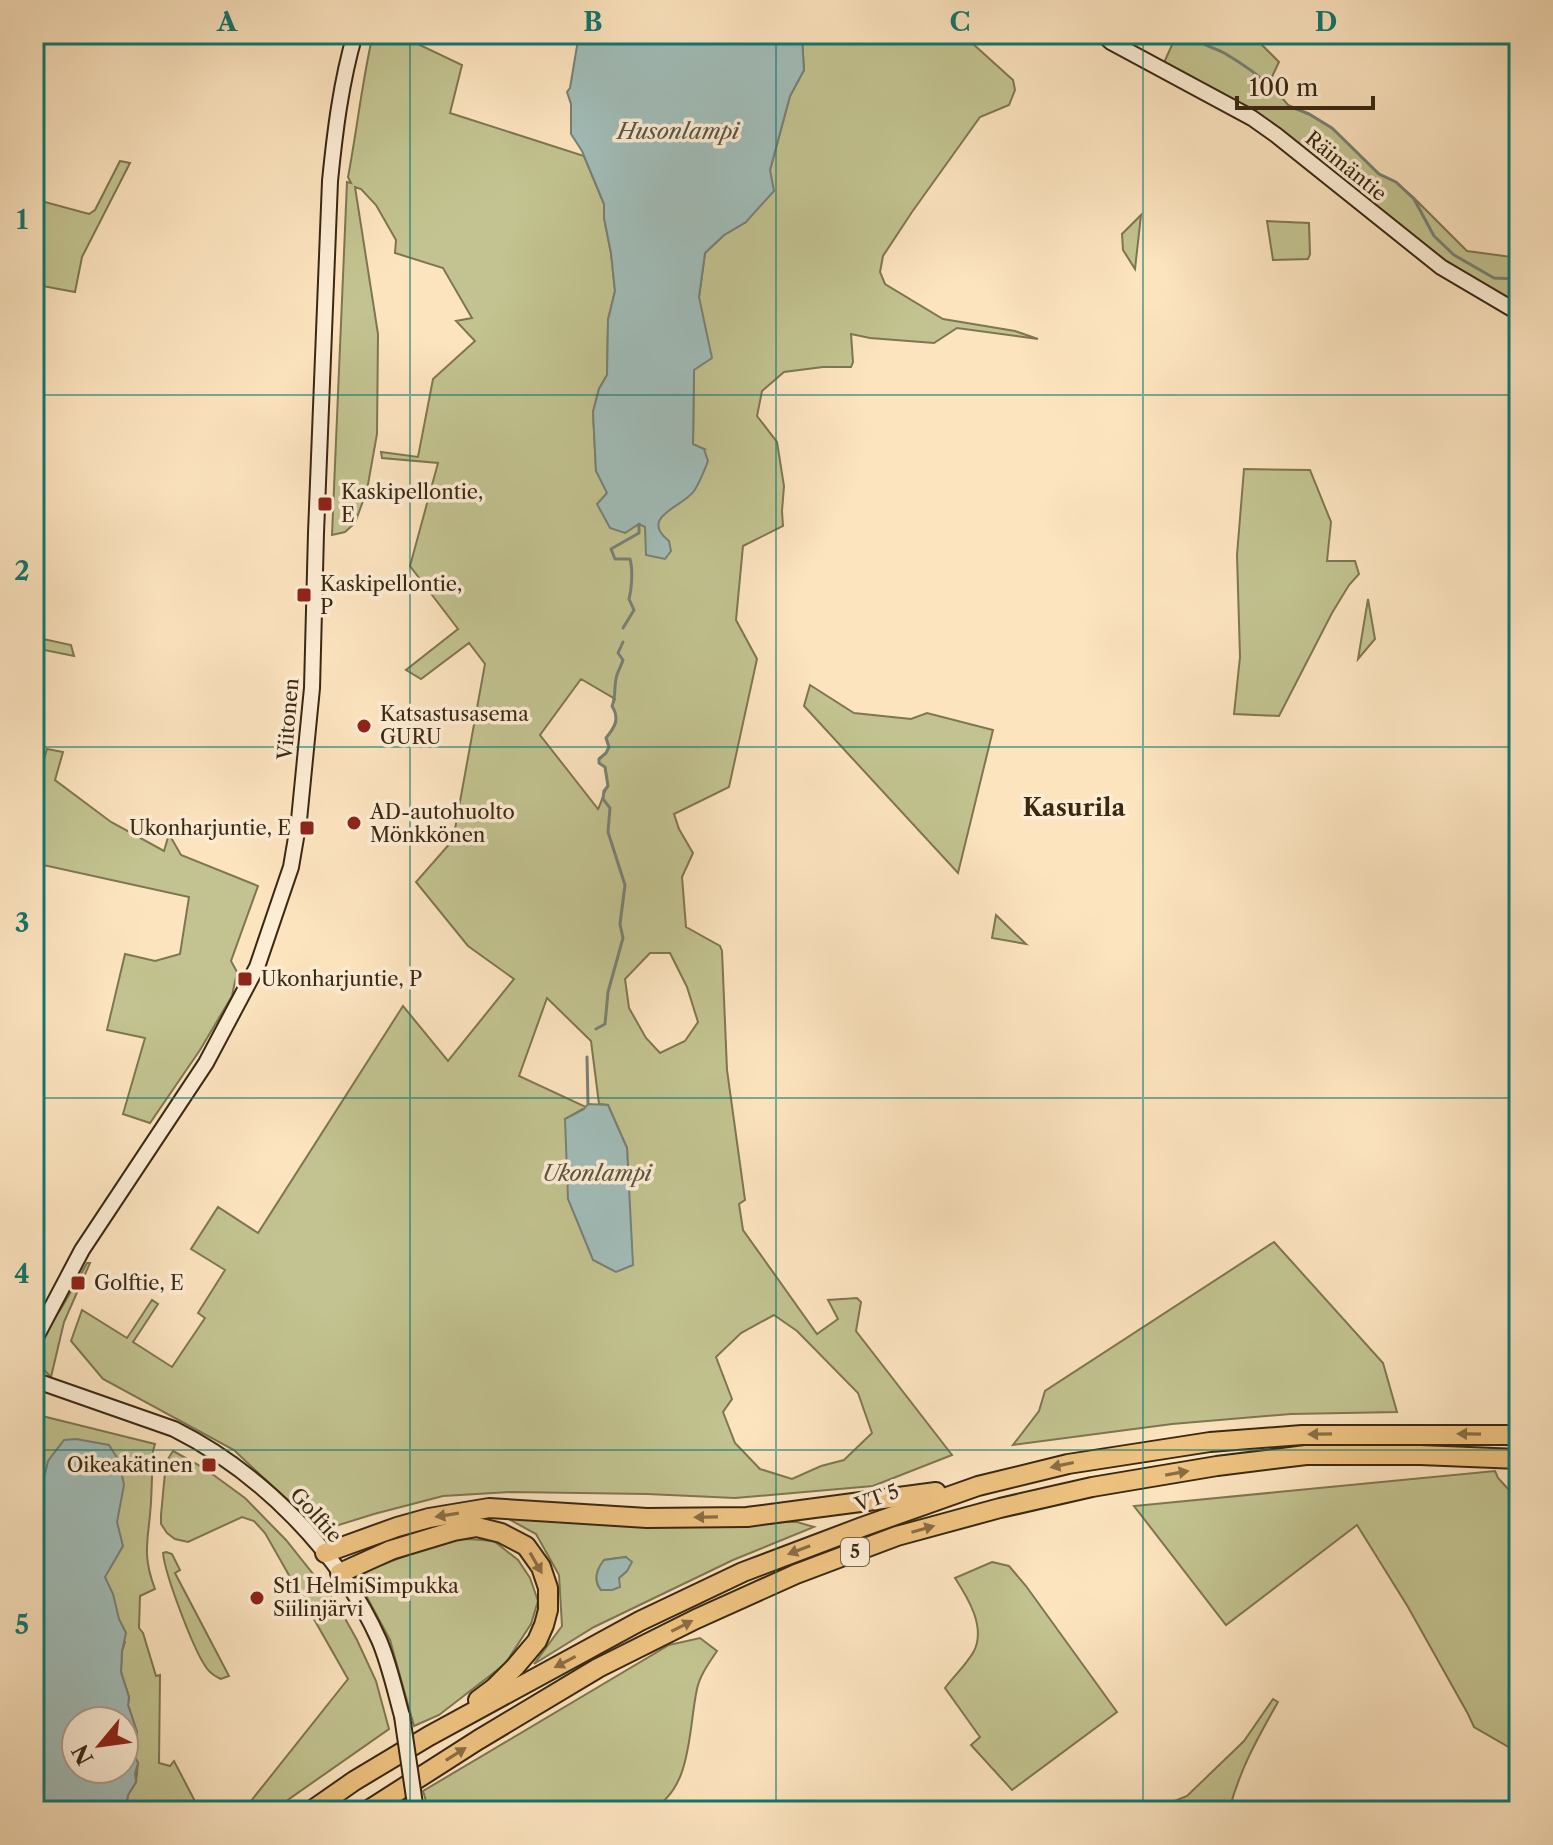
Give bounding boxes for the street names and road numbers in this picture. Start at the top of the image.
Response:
street label: Räimäntie [1301,126,1391,206]
street label: Viitonen [272,677,304,762]
street label: VT 5 [851,1479,902,1517]
street label: Golftie [285,1483,347,1547]
road number: 5 [841,1538,869,1566]

